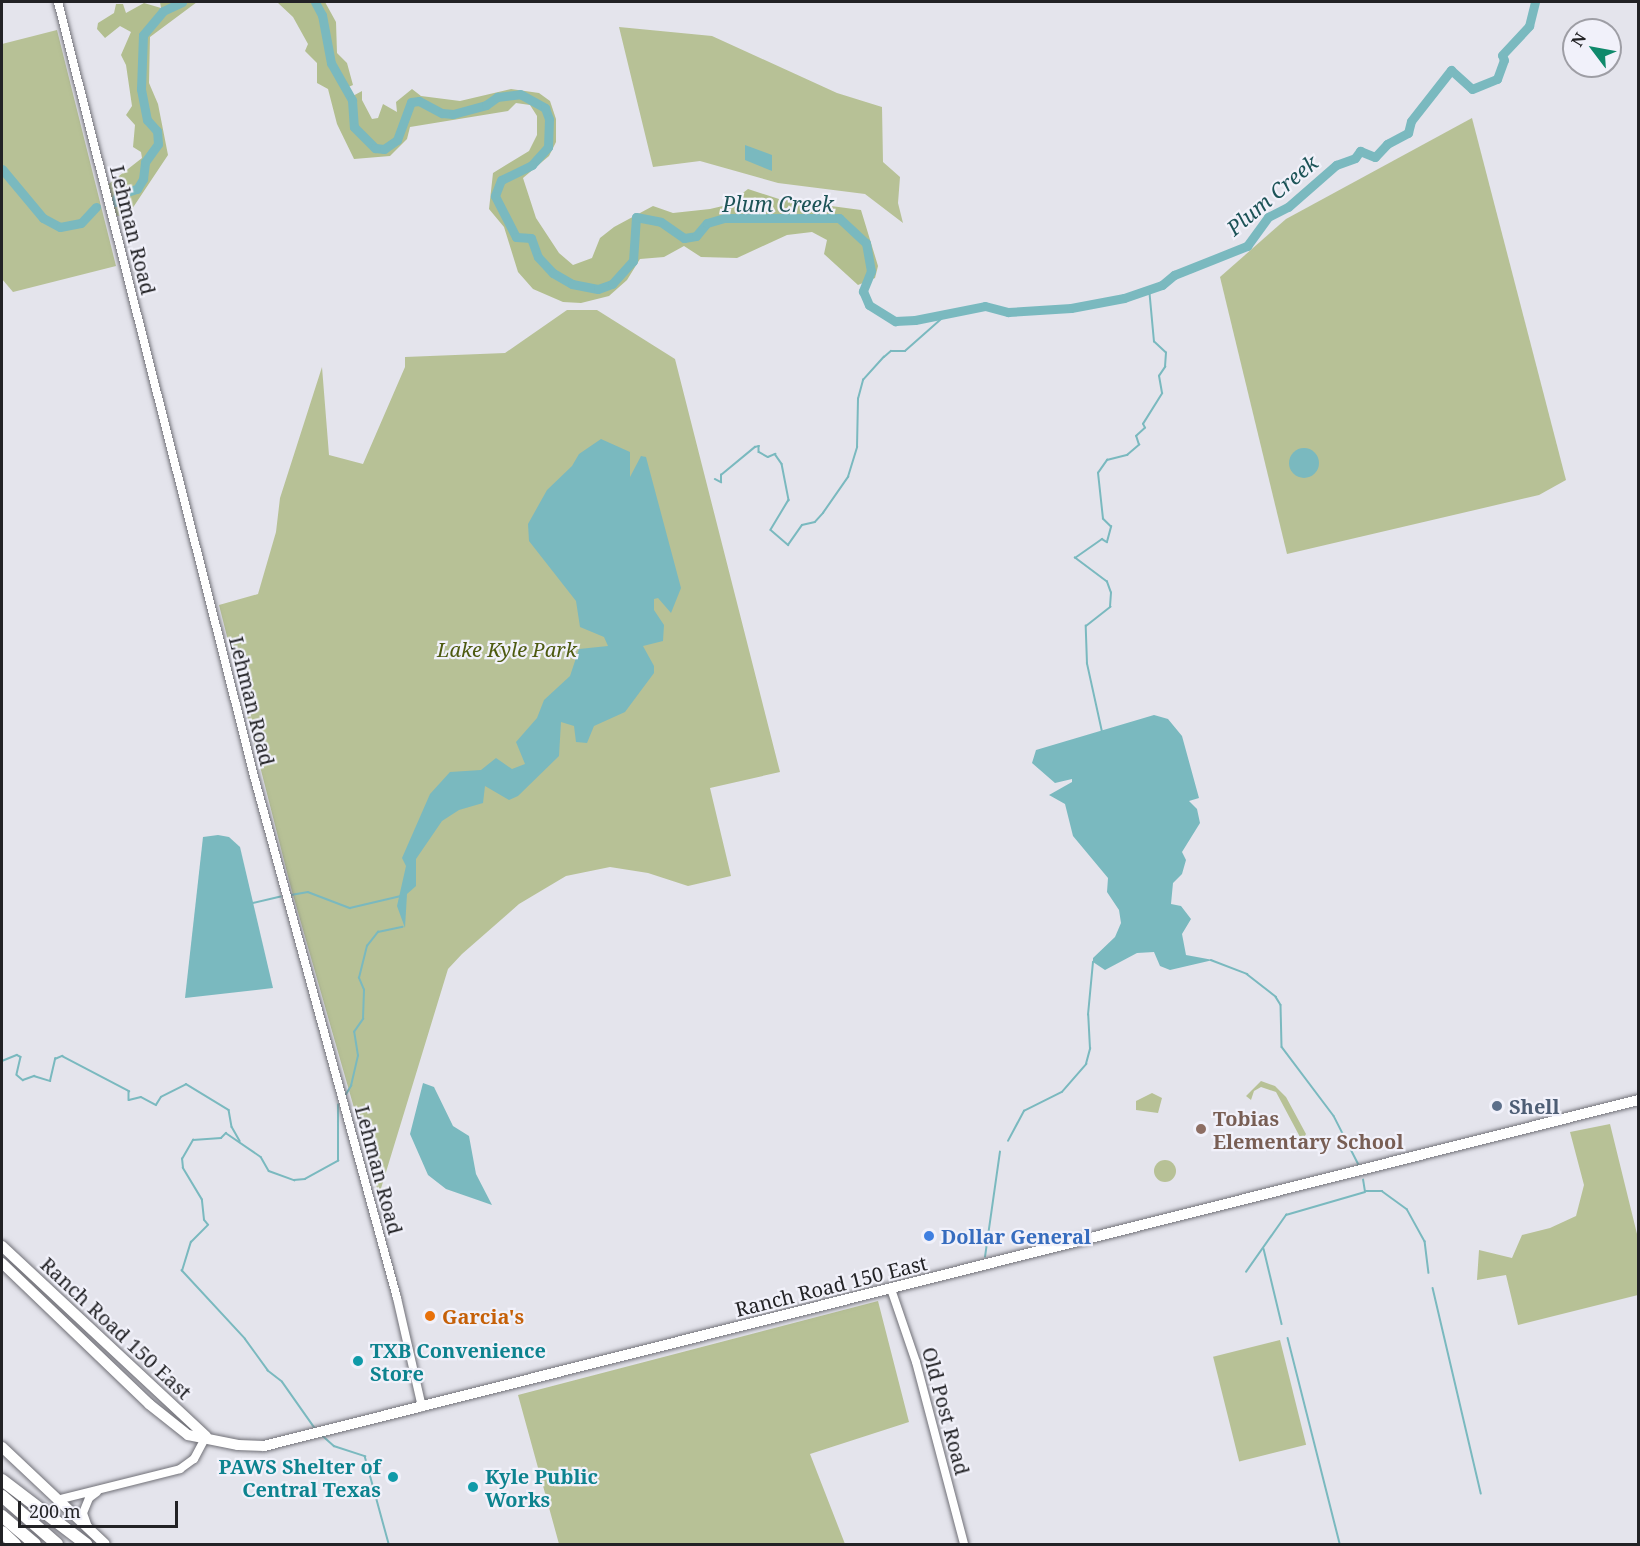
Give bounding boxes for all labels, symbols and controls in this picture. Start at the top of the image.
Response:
north arrow [1562,18,1622,78]
text: N [1566,28,1591,51]
water label: Plum Creek [1221,150,1323,240]
street label: Lehman Road [105,163,161,297]
water label: Plum Creek [722,191,834,217]
street label: Lehman Road [224,634,280,768]
park label: Lake Kyle Park [437,637,577,661]
place label: Shell [1509,1094,1559,1118]
marker: Shell [1490,1099,1504,1113]
street label: Lehman Road [350,1103,408,1237]
place label: Tobias Elementary School [1213,1106,1403,1153]
marker: Tobias Elementary School [1194,1122,1208,1136]
place label: Dollar General [941,1224,1091,1248]
marker: Dollar General [922,1229,936,1243]
street label: Ranch Road 150 East [733,1251,929,1321]
street label: Ranch Road 150 East [36,1252,196,1404]
place label: Garcia's [442,1304,524,1328]
marker: Garcia's [423,1309,437,1323]
place label: TXB Convenience Store [370,1338,546,1385]
street label: Old Post Road [917,1344,975,1478]
marker: TXB Convenience Store [351,1354,365,1368]
place label: PAWS Shelter of Central Texas [218,1454,381,1501]
place label: Kyle Public Works [485,1464,598,1511]
marker: PAWS Shelter of Central Texas [386,1470,400,1484]
marker: Kyle Public Works [466,1480,480,1494]
scale bar [21,1489,182,1527]
text: 200 m [29,1499,81,1523]

